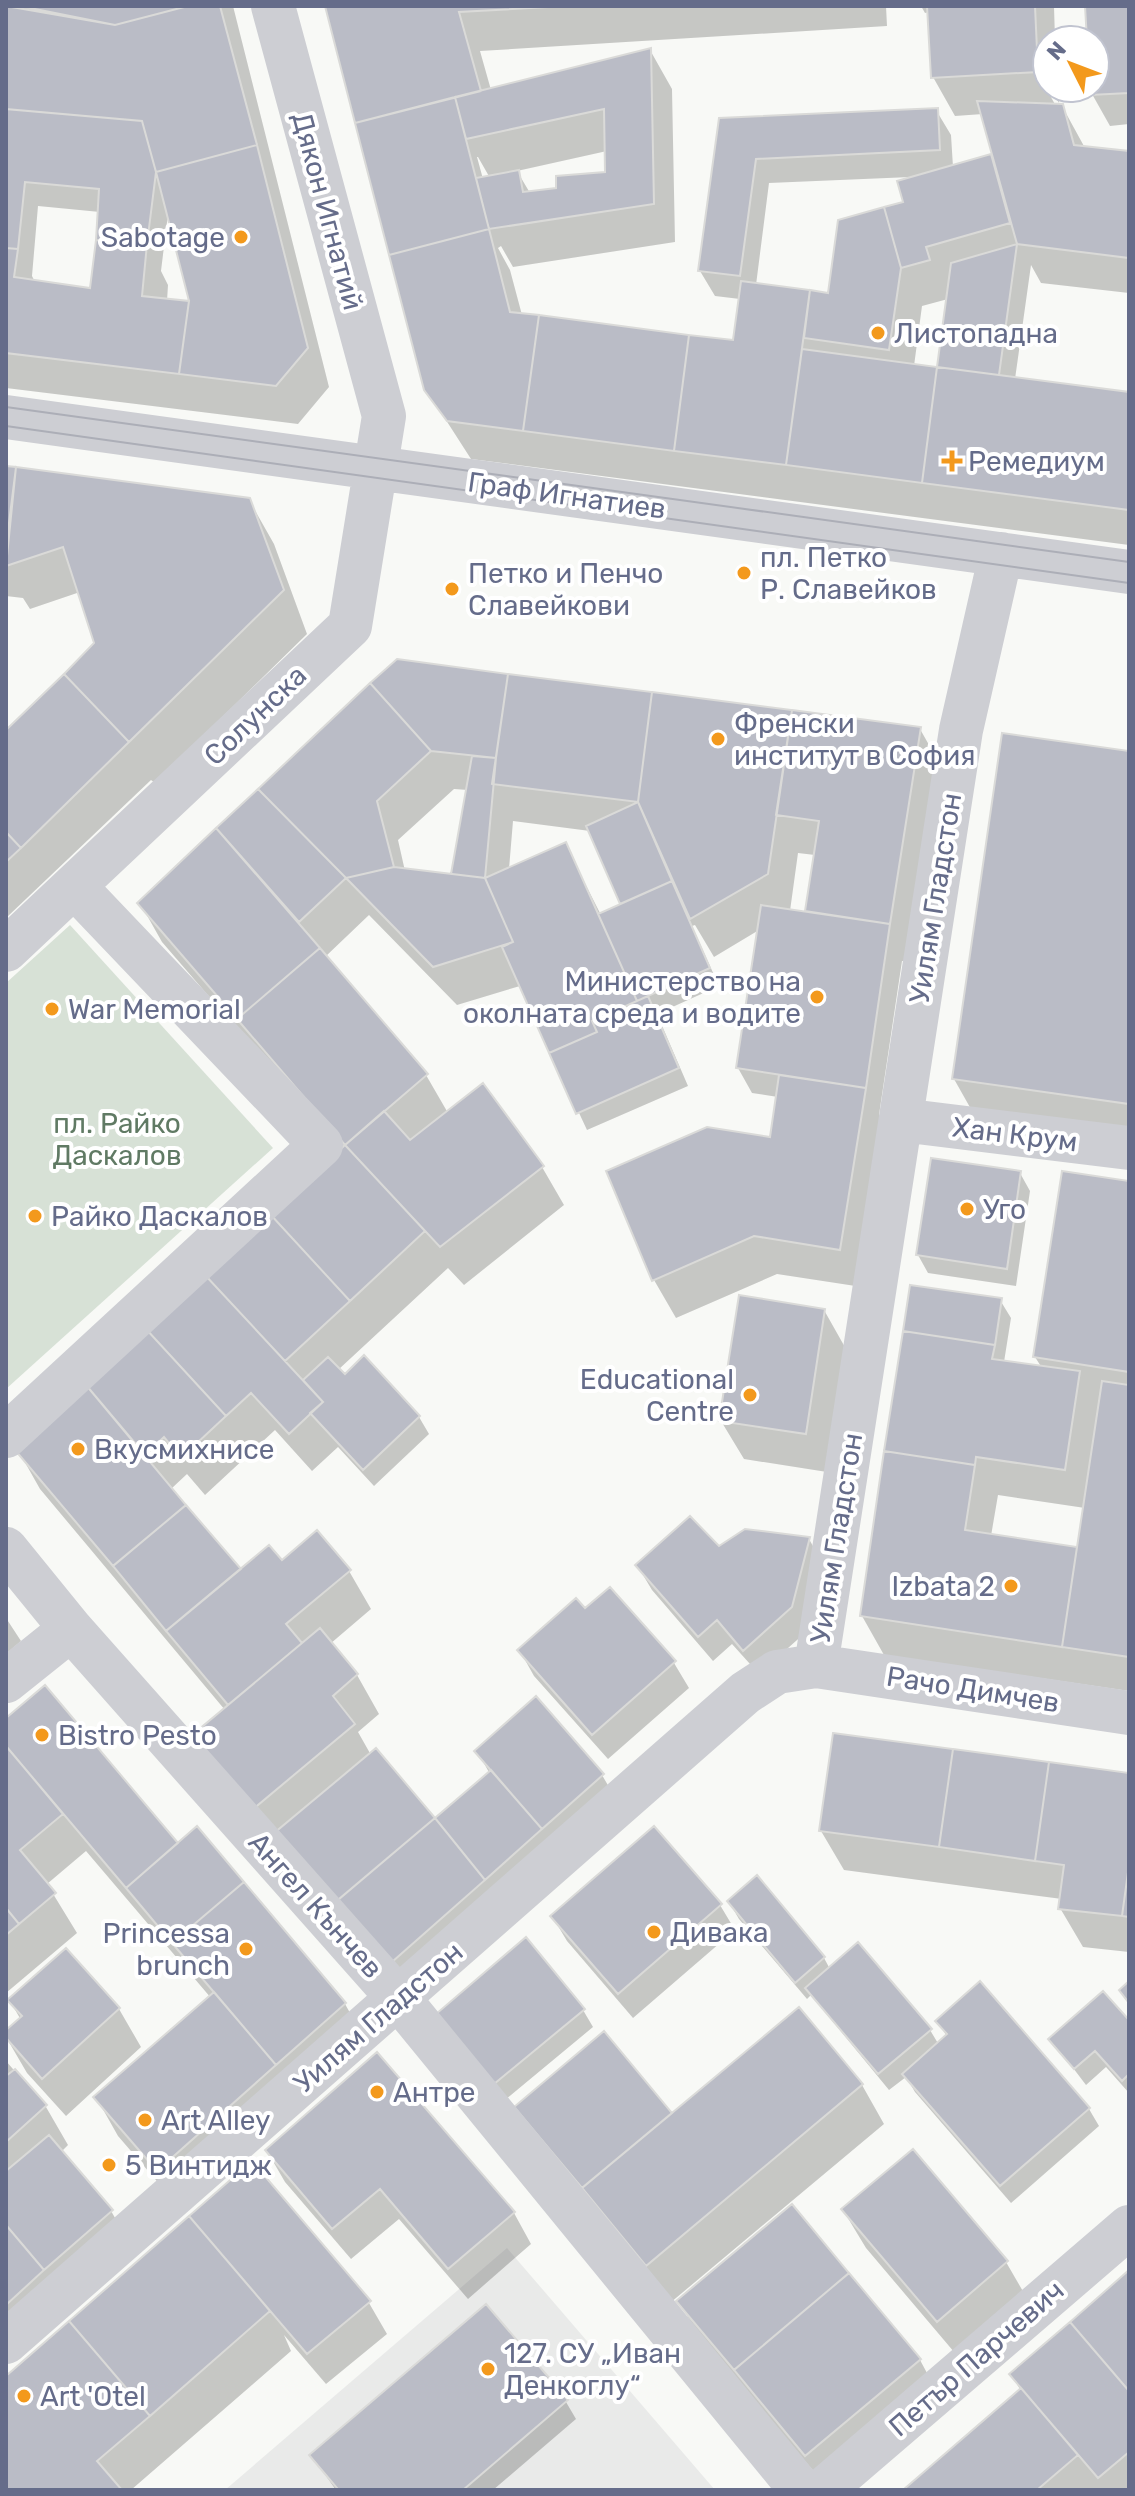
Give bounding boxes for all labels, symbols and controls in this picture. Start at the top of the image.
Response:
north arrow [1031,24,1111,104]
text: N [1041,36,1072,66]
street label: Дякон Игнатий [285,109,370,314]
place label: Sabotage [101,221,225,254]
marker: Sabotage [232,228,250,246]
place label: Листопадна [894,317,1058,350]
marker: Листопадна [869,324,887,342]
place label: Ремедиум [968,445,1105,478]
marker: Ремедиум [943,452,961,470]
street label: Граф Игнатиев [466,465,668,526]
place label: пл. Петко Р. Славейков [760,541,937,606]
place label: Петко и Пенчо Славейкови [468,557,663,622]
marker: пл. Петко Р. Славейков [735,564,753,582]
marker: Петко и Пенчо Славейкови [443,580,461,598]
street label: Солунска [197,659,313,772]
place label: Френски институт в София [734,707,976,772]
marker: Френски институт в София [709,730,727,748]
street label: Уилям Гладстон [903,791,968,1006]
place label: Министерство на околната среда и водите [463,965,801,1030]
marker: Министерство на околната среда и водите [808,988,826,1006]
place label: War Memorial [68,993,241,1026]
marker: War Memorial [43,1000,61,1018]
park label: пл. Райко Даскалов [52,1107,182,1172]
street label: Хан Крум [951,1110,1079,1159]
place label: Уго [983,1193,1026,1226]
place label: Райко Даскалов [51,1200,268,1233]
marker: Уго [958,1200,976,1218]
marker: Райко Даскалов [26,1207,44,1225]
place label: Educational Centre [580,1363,734,1428]
marker: Educational Centre [741,1386,759,1404]
street label: Уилям Гладстон [804,1431,869,1646]
place label: Вкусмихнисе [94,1433,275,1466]
marker: Вкусмихнисе [69,1440,87,1458]
place label: Izbata 2 [891,1570,995,1603]
marker: Izbata 2 [1002,1577,1020,1595]
street label: Рачо Димчев [884,1660,1062,1719]
place label: Bistro Pesto [58,1719,217,1752]
marker: Bistro Pesto [33,1726,51,1744]
street label: Ангел Кънчев [242,1826,389,1985]
place label: Дивака [670,1916,769,1949]
place label: Princessa brunch [102,1917,230,1982]
marker: Дивака [645,1923,663,1941]
street label: Уилям Гладстон [287,1935,469,2100]
marker: Princessa brunch [237,1940,255,1958]
place label: Антре [393,2076,476,2109]
marker: Антре [368,2083,386,2101]
place label: Art Alley [161,2104,270,2137]
marker: Art Alley [136,2111,154,2129]
place label: 5 Винтидж [125,2149,272,2182]
marker: 5 Винтидж [100,2156,118,2174]
street label: Петър Парчевич [882,2273,1071,2443]
place label: 127. СУ „Иван Денкоглу“ [504,2337,681,2402]
marker: 127. СУ „Иван Денкоглу“ [479,2360,497,2378]
place label: Art 'Otel [40,2380,146,2413]
marker: Art 'Otel [15,2387,33,2405]

